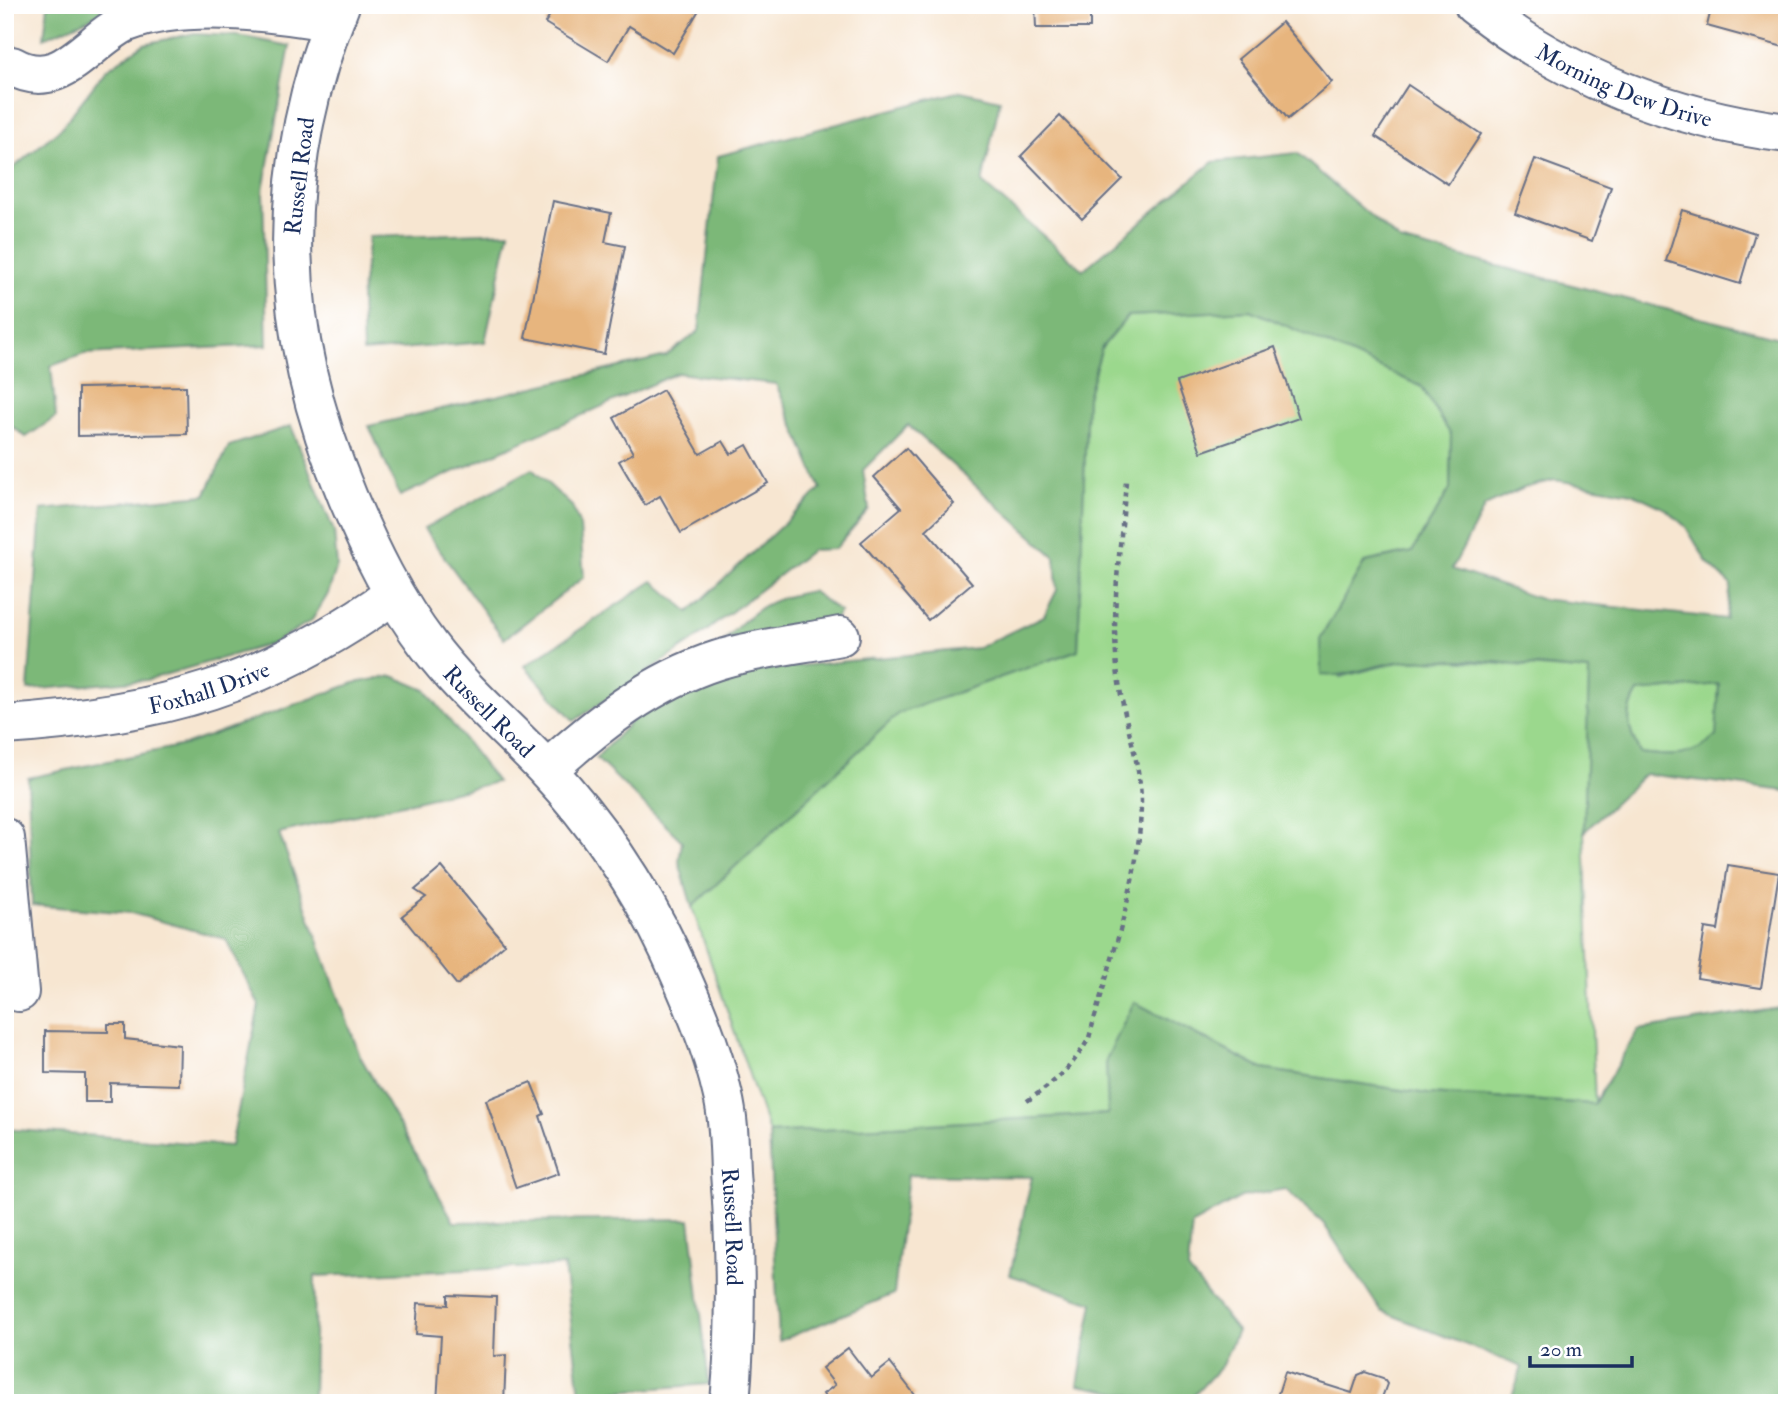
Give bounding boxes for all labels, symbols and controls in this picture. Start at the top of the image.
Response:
street label: Morning Dew Drive [1531,37,1715,134]
street label: Russell Road [278,116,321,237]
street label: Foxhall Drive [146,655,275,721]
street label: Russell Road [436,660,541,764]
street label: Russell Road [715,1167,749,1286]
scale bar [1530,1324,1631,1368]
text: 20 m [1540,1336,1582,1363]

